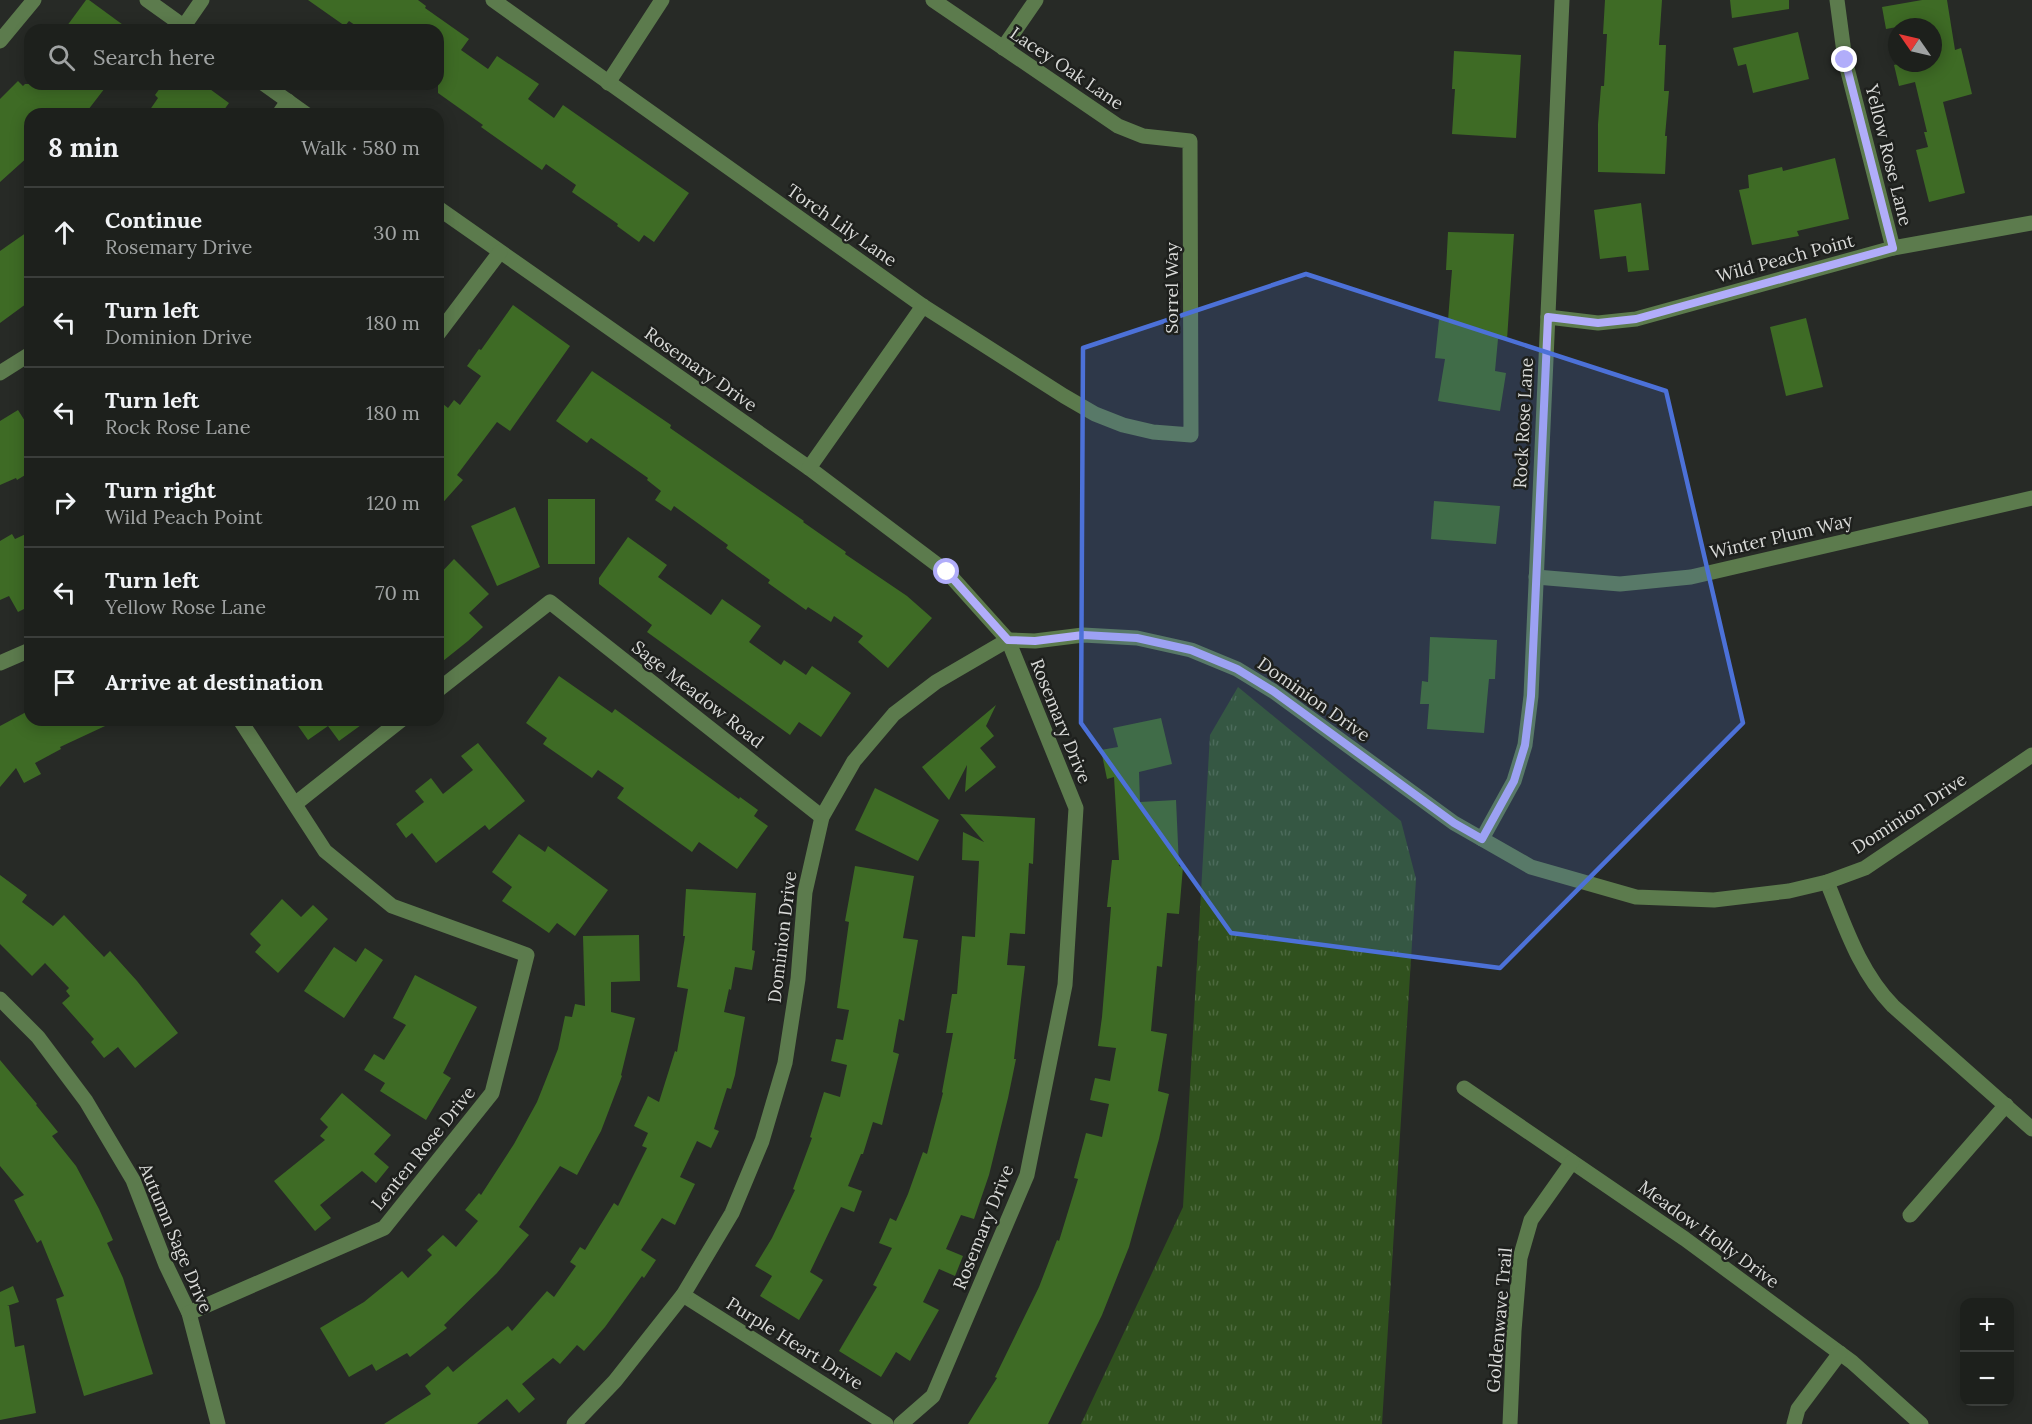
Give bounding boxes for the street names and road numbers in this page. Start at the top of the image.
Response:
street label: Lacey Oak Lane [1006,21,1128,115]
street label: Yellow Rose Lane [1860,81,1918,228]
street label: Torch Lily Lane [782,179,902,272]
street label: Wild Peach Point [1713,229,1857,287]
street label: Sorrel Way [1160,242,1183,334]
street label: Rosemary Drive [640,322,762,417]
street label: Rock Rose Lane [1508,357,1538,489]
street label: Winter Plum Way [1707,508,1855,564]
street label: Sage Meadow Road [627,635,769,753]
street label: Dominion Drive [1253,652,1375,746]
street label: Rosemary Drive [1026,655,1097,787]
street label: Dominion Drive [1847,767,1971,859]
street label: Dominion Drive [763,870,802,1004]
street label: Lenten Rose Drive [366,1081,480,1215]
street label: Autumn Sage Drive [134,1159,218,1317]
street label: Rosemary Drive [948,1161,1019,1293]
street label: Meadow Holly Drive [1634,1175,1784,1293]
street label: Goldenwave Trail [1481,1247,1517,1393]
street label: Purple Heart Drive [722,1292,868,1394]

